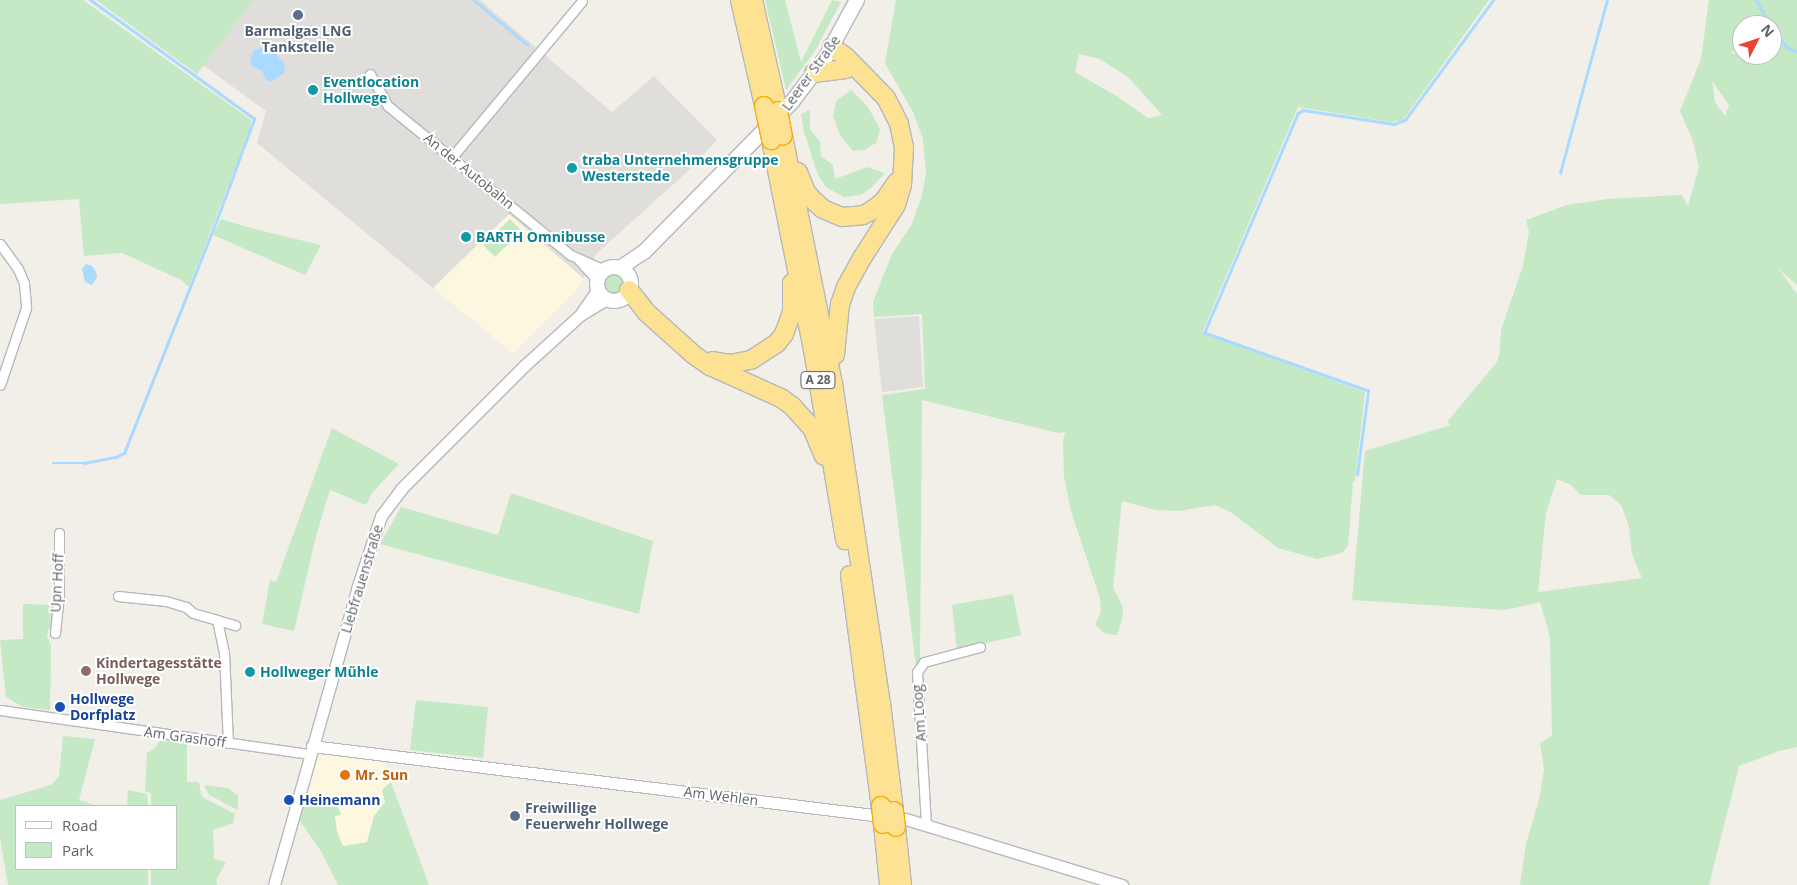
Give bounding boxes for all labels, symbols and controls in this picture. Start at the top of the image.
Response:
marker: Barmalgas LNG Tankstelle [292,9,304,21]
north arrow [1732,15,1782,65]
text: N [1757,20,1779,41]
place label: Barmalgas LNG Tankstelle [244,23,352,56]
street label: Leerer Straße [778,32,844,114]
place label: Eventlocation Hollwege [323,74,419,106]
marker: Eventlocation Hollwege [307,84,319,96]
street label: An der Autobahn [420,129,518,213]
place label: traba Unternehmensgruppe Westerstede [582,152,779,184]
marker: traba Unternehmensgruppe Westerstede [566,162,578,174]
place label: BARTH Omnibusse [476,229,605,245]
marker: BARTH Omnibusse [460,231,472,243]
road number: A 28 [799,370,837,390]
street label: Liebfrauenstraße [338,523,386,635]
street label: Upn Hoff [47,553,67,613]
place label: Kindertagesstätte Hollwege [96,655,222,688]
place label: Hollweger Mühle [260,664,379,680]
marker: Kindertagesstätte Hollwege [80,665,92,677]
marker: Hollweger Mühle [244,666,256,678]
street label: Am Loog [909,684,929,742]
place label: Hollwege Dorfplatz [70,691,135,724]
marker: Hollwege Dorfplatz [54,701,66,713]
street label: Am Grashoff [143,723,227,751]
place label: Mr. Sun [355,767,408,783]
marker: Mr. Sun [339,769,351,781]
street label: Am Wehlen [683,783,759,809]
place label: Heinemann [299,792,380,808]
marker: Heinemann [283,794,295,806]
place label: Freiwillige Feuerwehr Hollwege [525,800,669,832]
legend [15,805,178,870]
marker: Freiwillige Feuerwehr Hollwege [509,810,521,822]
text: Road [62,815,98,835]
text: Park [62,840,93,860]

